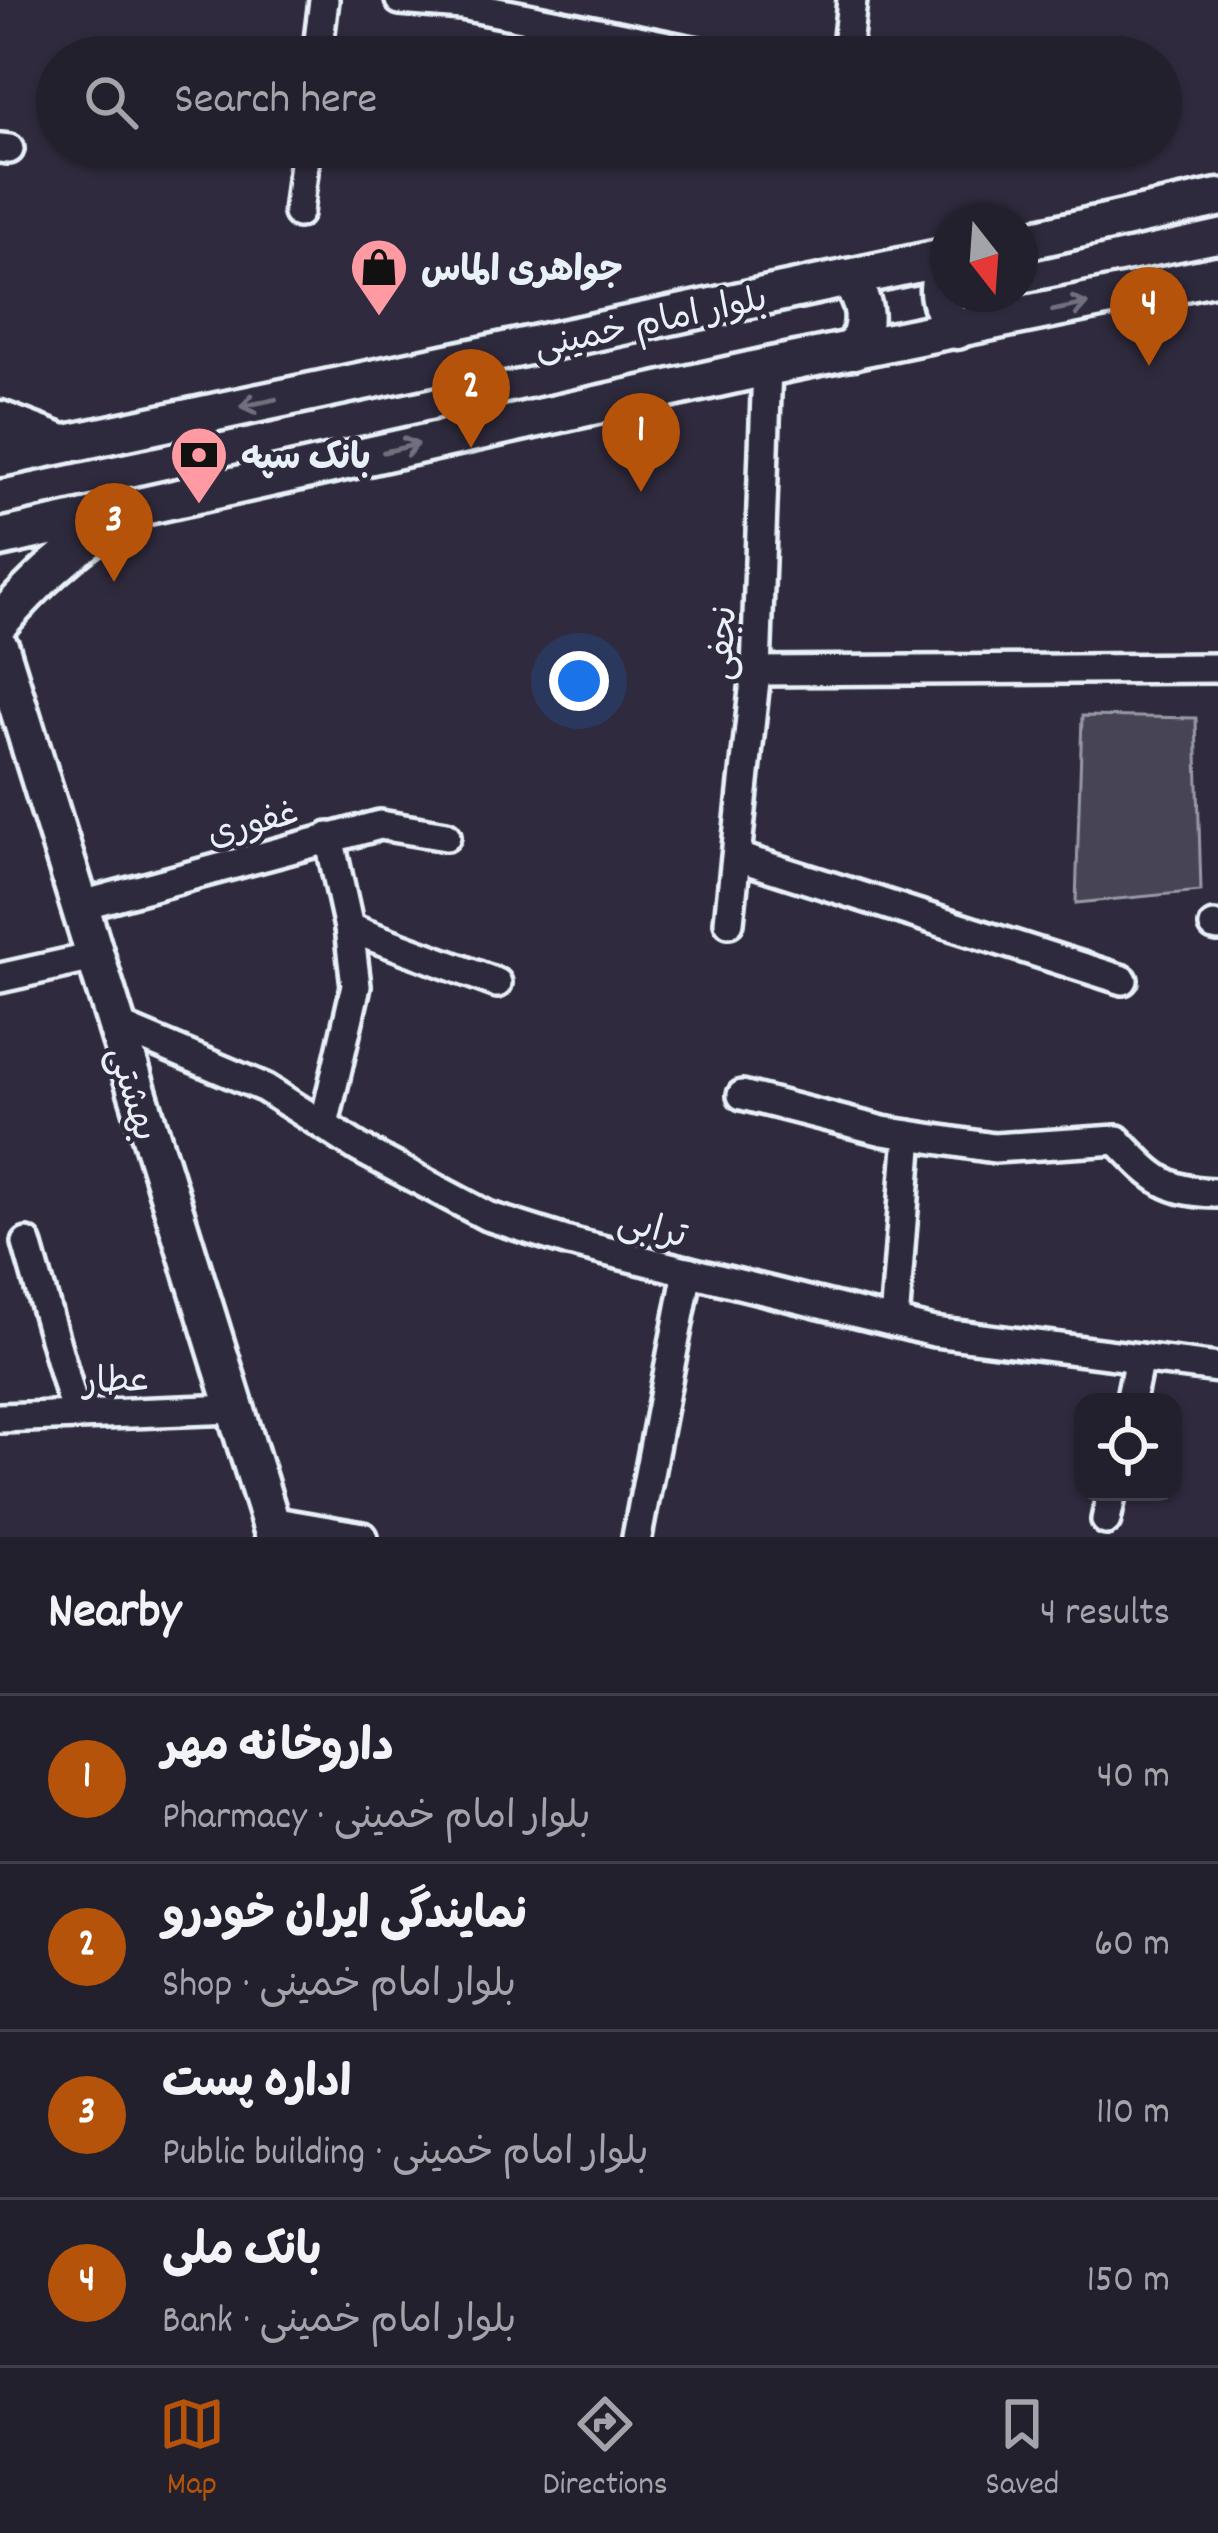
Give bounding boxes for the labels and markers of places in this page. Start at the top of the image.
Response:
shop icon: جواهری الماس [348,236,410,318]
place label: جواهری الماس [421,247,623,299]
pin: 4 [1110,267,1188,366]
pin: 2 [432,349,510,448]
pin: 1 [602,393,680,492]
bank icon: بانک سپه [168,424,230,506]
place label: بانک سپه [241,435,371,487]
pin: 3 [75,483,153,582]

